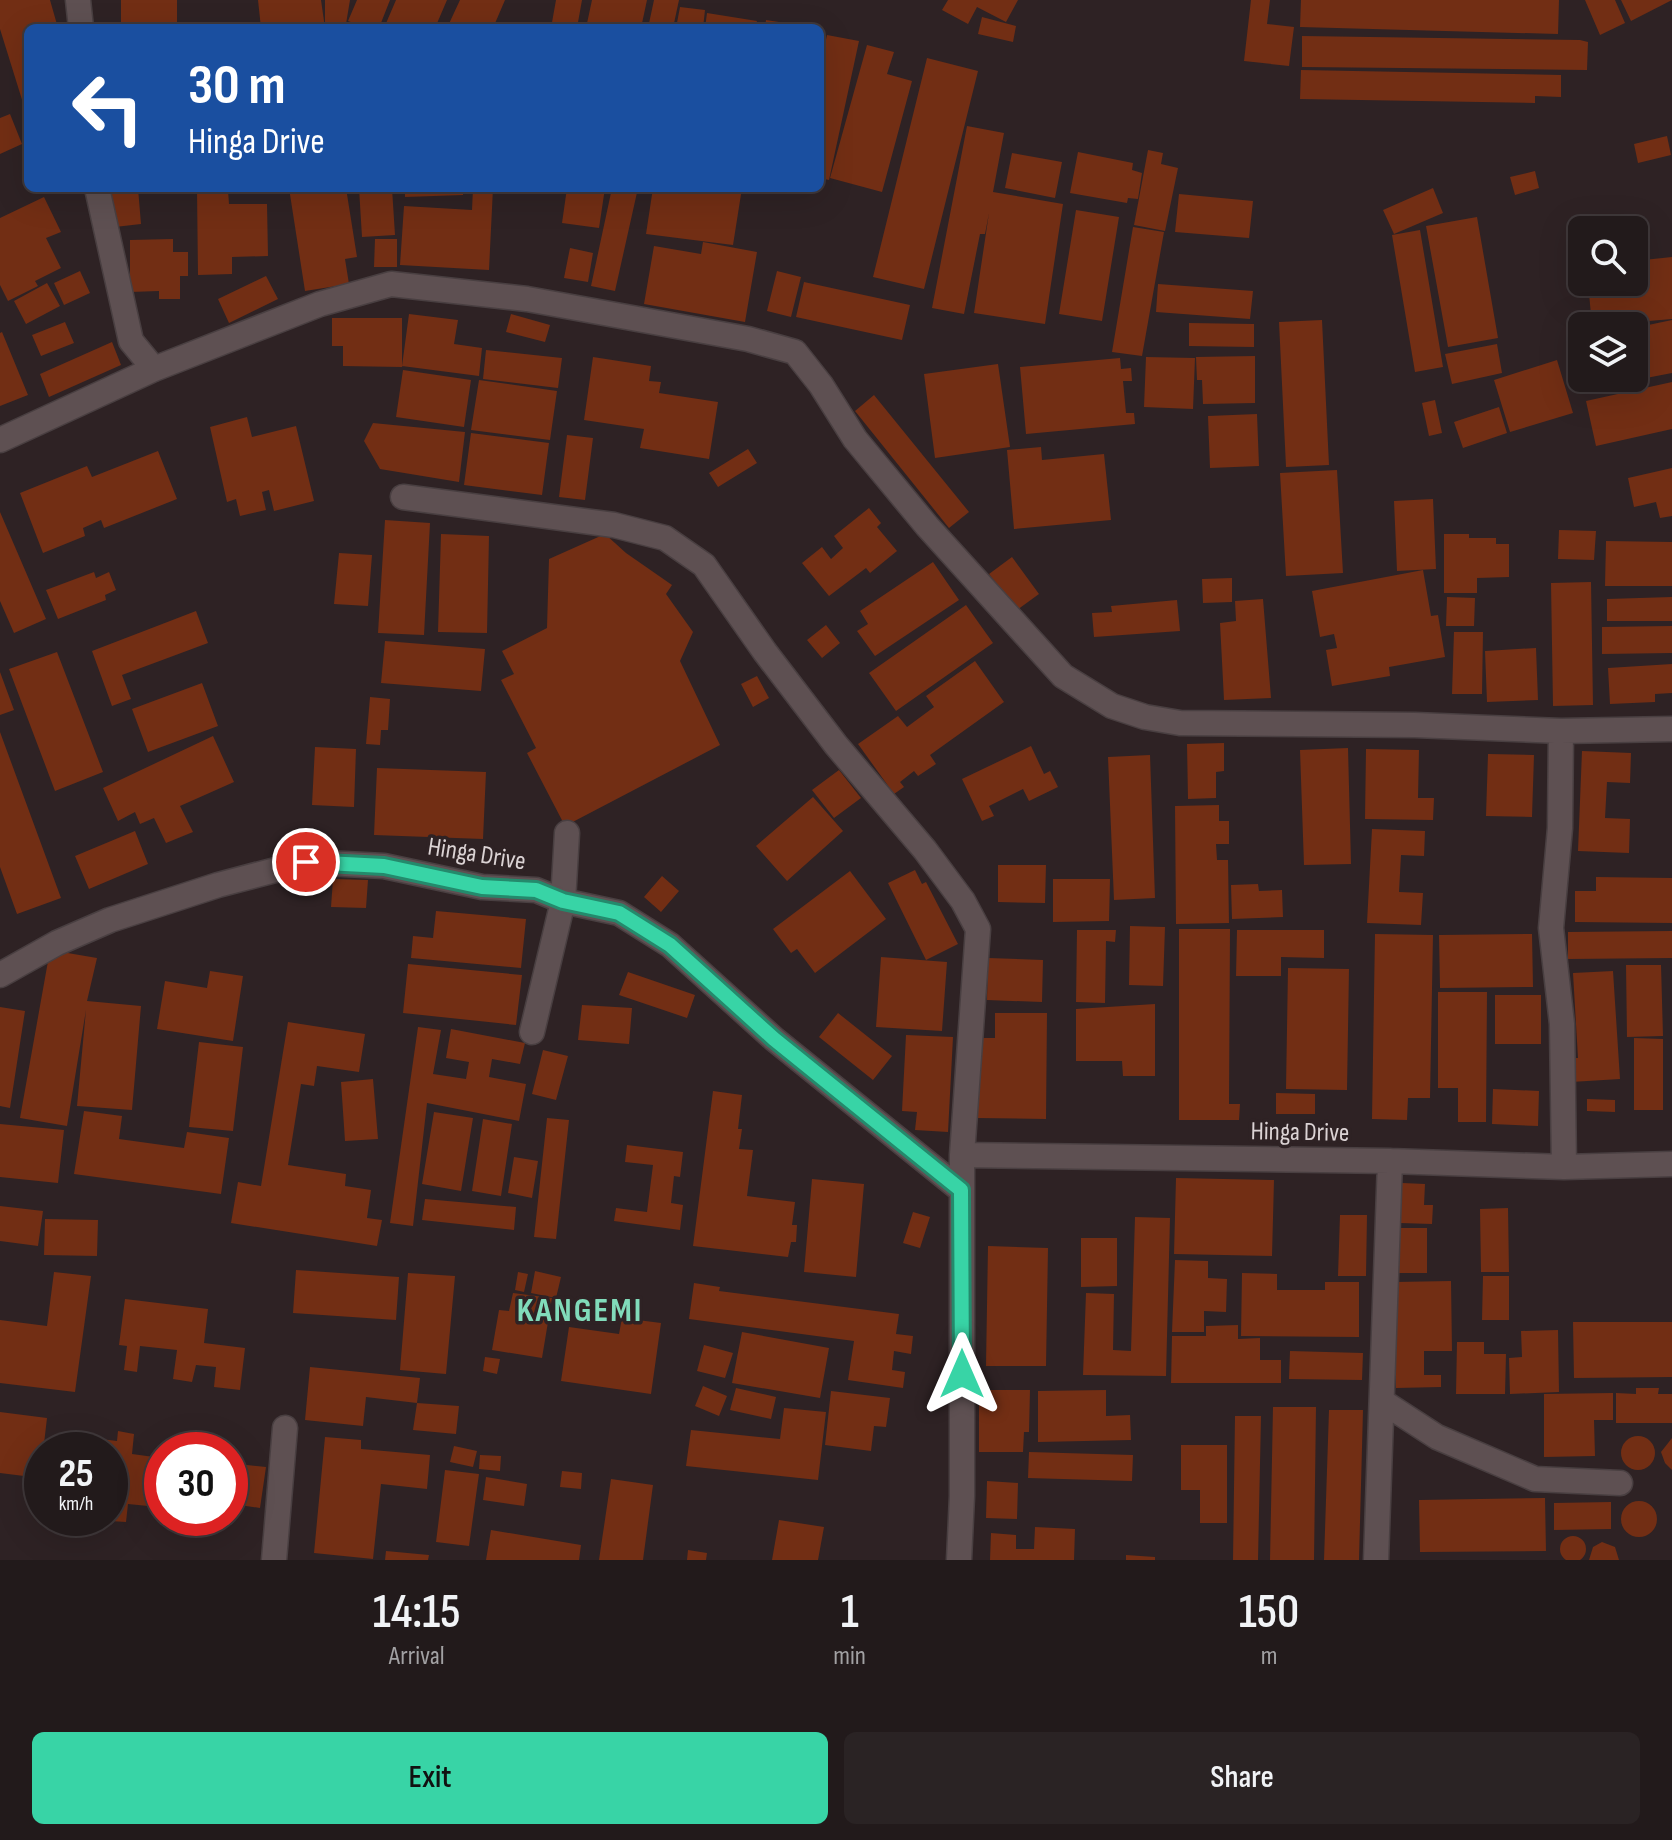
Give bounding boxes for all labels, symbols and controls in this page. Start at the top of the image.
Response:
text: 30 m [188,53,286,120]
icon: left [56,56,160,160]
text: Hinga Drive [188,121,325,164]
map controls [1568,216,1648,392]
button: search [1568,216,1648,296]
button: layers [1568,312,1648,392]
pin [272,828,340,896]
street label: Hinga Drive [426,831,528,878]
icon: arrive [284,840,328,884]
street label: Hinga Drive [1250,1116,1350,1149]
district label: KANGEMI [517,1290,643,1331]
position arrow [920,1332,1004,1416]
speed limit sign: 30 [144,1432,248,1536]
text: 25 [58,1450,94,1498]
text: km/h [59,1492,93,1516]
text: 14:15 [373,1584,461,1641]
text: 1 [841,1584,859,1641]
text: 150 [1239,1584,1299,1641]
text: Arrival [389,1641,445,1672]
text: min [833,1641,866,1672]
text: m [1261,1641,1277,1672]
button: Exit [32,1732,828,1824]
button: Share [844,1732,1640,1824]

